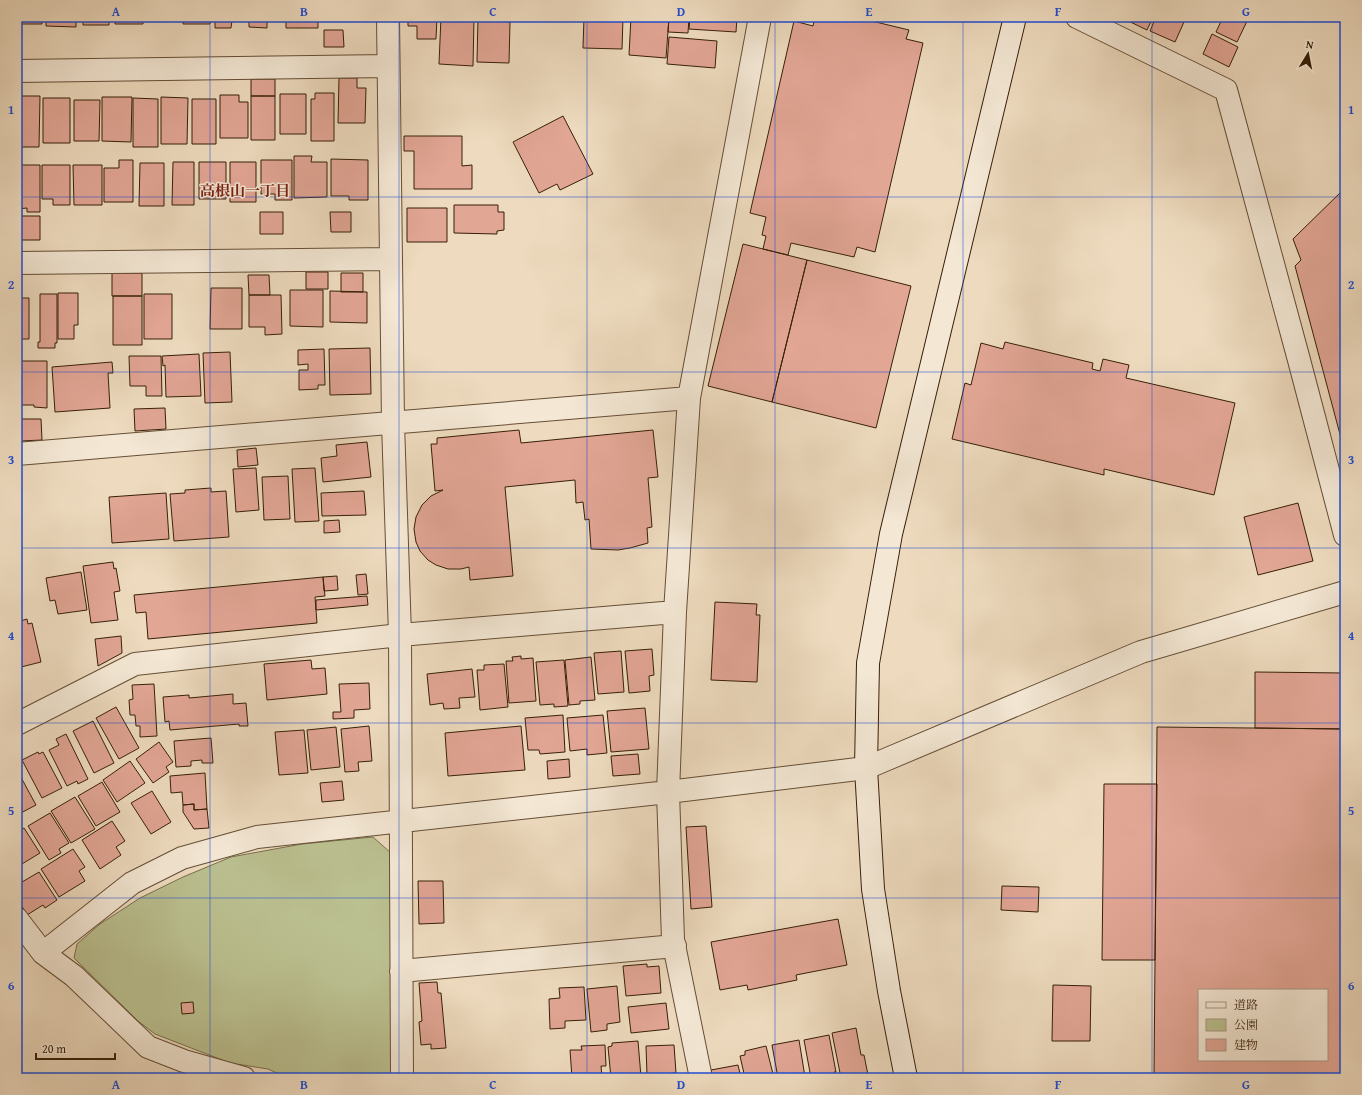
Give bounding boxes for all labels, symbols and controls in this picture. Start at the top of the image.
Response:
text: A [112,2,121,21]
text: B [300,2,308,21]
text: C [489,2,497,21]
text: D [677,2,685,21]
text: E [866,2,873,21]
text: F [1055,2,1062,21]
text: G [1242,2,1250,21]
north arrow [1288,34,1328,74]
text: N [1305,36,1315,53]
text: 1 [8,100,14,119]
text: 1 [1348,100,1354,119]
district label: 高根山一丁目 [200,180,290,201]
text: 2 [8,275,15,294]
text: 2 [1348,275,1355,294]
text: 3 [8,450,14,469]
text: 3 [1348,450,1354,469]
text: 4 [8,626,15,645]
text: 4 [1348,626,1355,645]
text: 5 [8,801,15,820]
text: 5 [1348,801,1355,820]
text: 6 [8,976,15,995]
text: 6 [1348,976,1355,995]
legend [1198,989,1328,1061]
text: 道路 [1234,996,1258,1013]
text: 公園 [1234,1016,1258,1033]
scale bar [36,1035,115,1061]
text: 建物 [1234,1036,1258,1053]
text: 20 m [42,1040,66,1057]
text: A [112,1075,121,1094]
text: B [300,1075,308,1094]
text: C [489,1075,497,1094]
text: D [677,1075,685,1094]
text: E [866,1075,873,1094]
text: F [1055,1075,1062,1094]
text: G [1242,1075,1250,1094]

